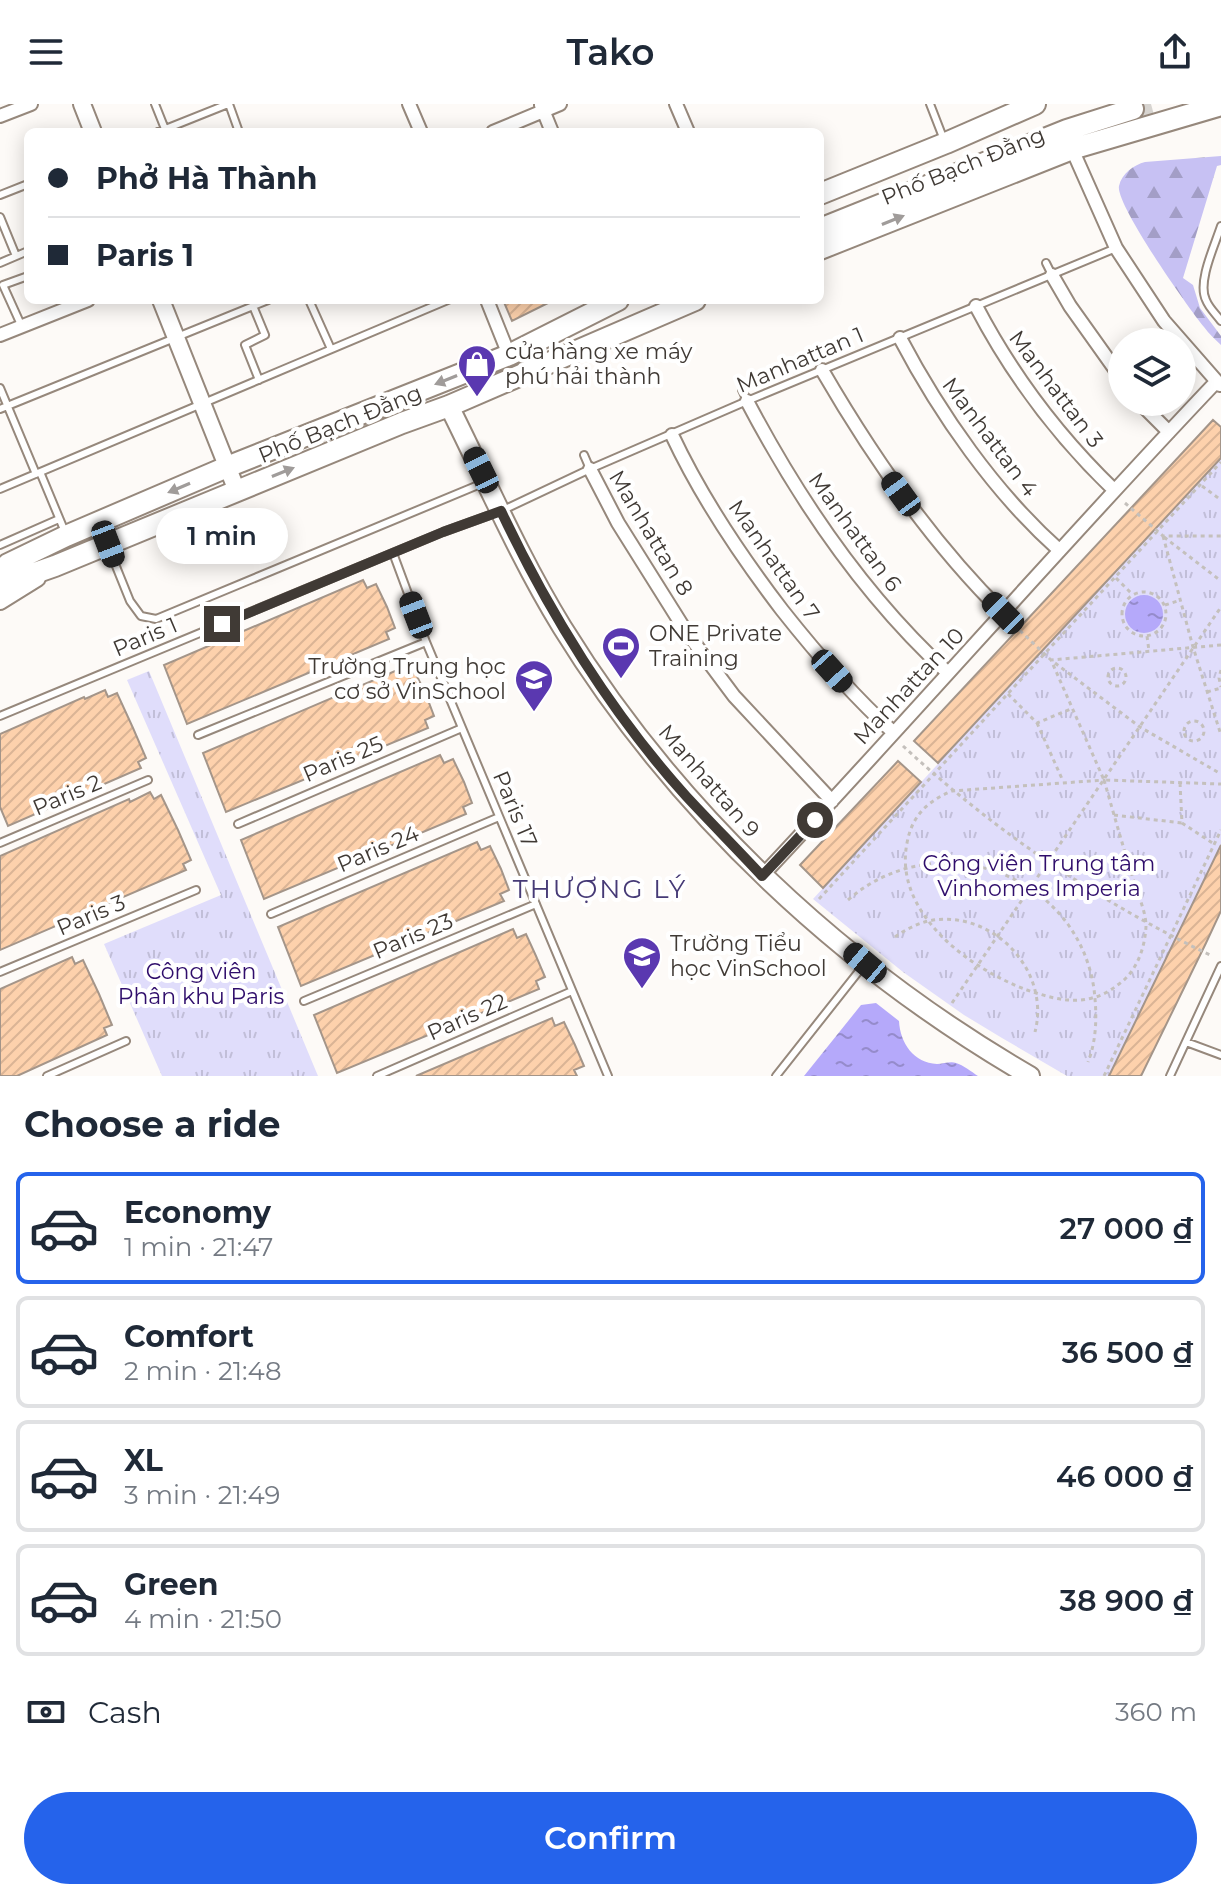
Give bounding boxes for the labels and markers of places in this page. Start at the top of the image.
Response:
place label: cửa hàng xe máy phú hải thành [505,338,693,390]
shop icon: cửa hàng xe máy phú hải thành [456,343,498,398]
place label: ONE Private Training [649,620,782,672]
sports icon: ONE Private Training [600,625,642,680]
place label: Trường Trung học cơ sở VinSchool [308,653,506,705]
school or university icon: Trường Trung học cơ sở VinSchool [513,658,555,713]
place label: Trường Tiểu học VinSchool [670,930,827,982]
school or university icon: Trường Tiểu học VinSchool [621,935,663,990]

